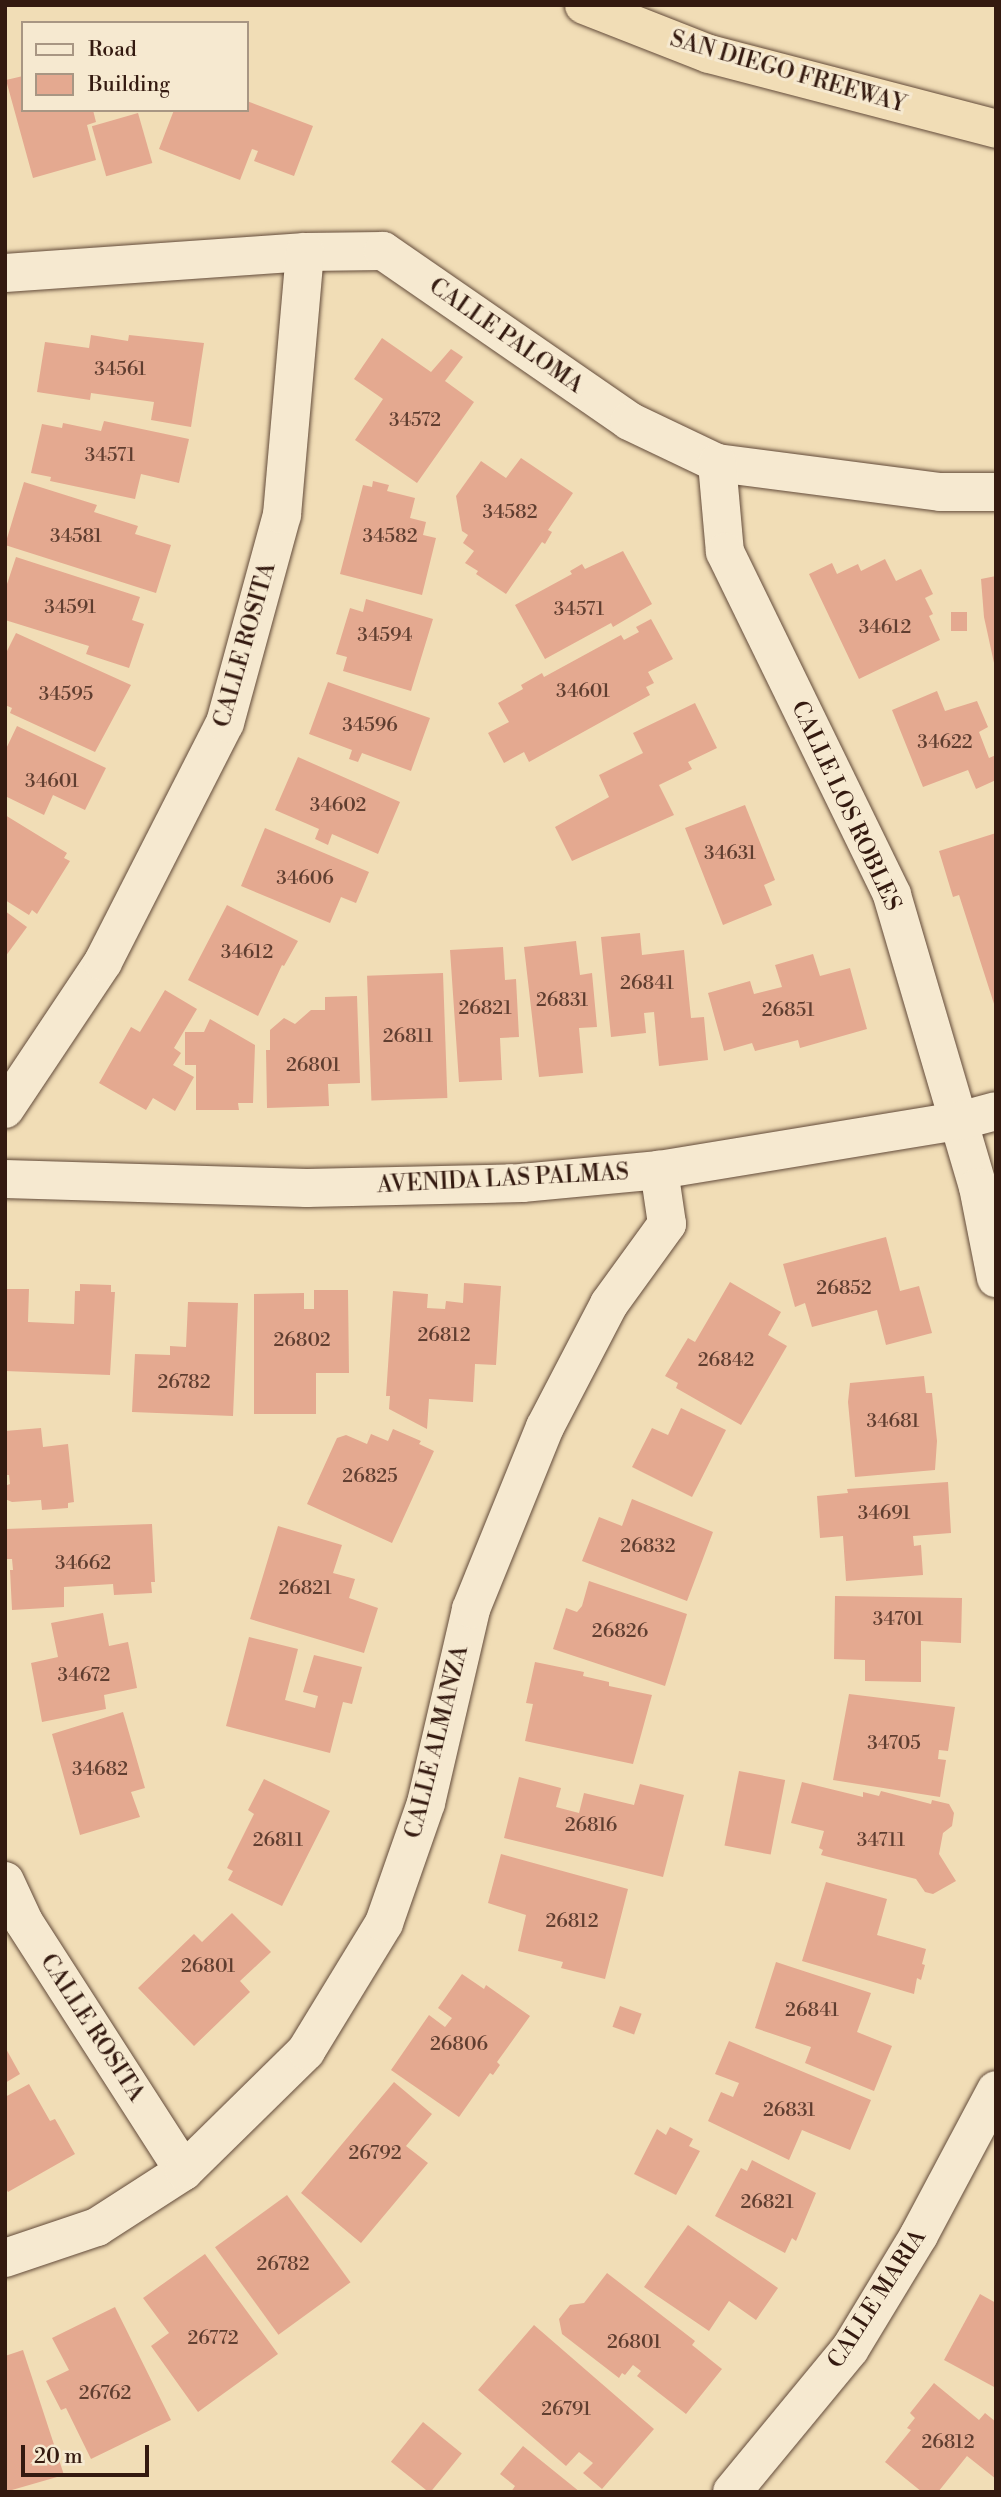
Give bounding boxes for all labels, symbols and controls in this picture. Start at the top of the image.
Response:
legend [21,21,248,112]
street label: SAN DIEGO FREEWAY [667,25,909,119]
text: Road [88,37,137,63]
text: Building [88,72,170,98]
street label: CALLE PALOMA [424,273,588,399]
house number: 34561 [94,359,146,381]
house number: 34572 [389,410,441,432]
house number: 34571 [85,445,135,467]
house number: 34582 [482,502,538,524]
house number: 34581 [50,526,102,548]
house number: 34582 [362,526,418,548]
street label: CALLE ROSITA [208,559,282,731]
house number: 34591 [44,597,96,619]
house number: 34571 [554,599,604,621]
house number: 34612 [859,617,911,639]
house number: 34594 [357,625,413,647]
house number: 34601 [556,681,610,703]
house number: 34595 [39,684,93,706]
street label: CALLE LOS ROBLES [785,697,907,915]
house number: 34596 [342,715,398,737]
house number: 34622 [917,732,973,754]
house number: 34601 [25,771,79,793]
house number: 34602 [310,795,366,817]
house number: 34631 [704,843,756,865]
house number: 34606 [276,868,334,890]
house number: 34612 [221,942,273,964]
house number: 26841 [620,973,674,995]
house number: 26831 [536,990,588,1012]
house number: 26821 [458,998,512,1020]
house number: 26851 [762,1000,814,1022]
house number: 26811 [383,1026,433,1048]
house number: 26801 [286,1055,340,1077]
street label: AVENIDA LAS PALMAS [376,1159,630,1199]
house number: 26852 [816,1278,872,1300]
house number: 26812 [417,1325,471,1347]
house number: 26802 [273,1330,331,1352]
house number: 26842 [698,1350,754,1372]
house number: 26782 [157,1372,211,1394]
house number: 34681 [866,1411,920,1433]
house number: 26825 [342,1466,398,1488]
house number: 34691 [858,1503,910,1525]
house number: 26832 [620,1536,676,1558]
house number: 34662 [55,1553,111,1575]
house number: 26821 [278,1578,332,1600]
house number: 34701 [873,1609,923,1631]
house number: 26826 [592,1621,648,1643]
street label: CALLE ALMANZA [400,1643,474,1841]
house number: 34672 [58,1665,110,1687]
house number: 34705 [867,1733,921,1755]
house number: 34682 [72,1759,128,1781]
house number: 26816 [565,1815,617,1837]
house number: 26811 [253,1830,303,1852]
house number: 34711 [857,1830,905,1852]
house number: 26812 [545,1911,599,1933]
street label: CALLE ROSITA [34,1949,150,2107]
house number: 26801 [181,1956,235,1978]
house number: 26841 [785,2000,839,2022]
house number: 26806 [430,2034,488,2056]
house number: 26831 [763,2100,815,2122]
house number: 26792 [349,2143,401,2165]
house number: 26821 [740,2192,794,2214]
street label: CALLE MARIA [822,2224,932,2374]
house number: 26782 [256,2254,310,2276]
house number: 26772 [187,2328,239,2350]
house number: 26801 [607,2332,661,2354]
house number: 26762 [79,2383,131,2405]
house number: 26791 [541,2399,591,2421]
scale bar [24,2430,152,2474]
house number: 26812 [921,2432,975,2454]
text: 20 m [34,2444,83,2470]

